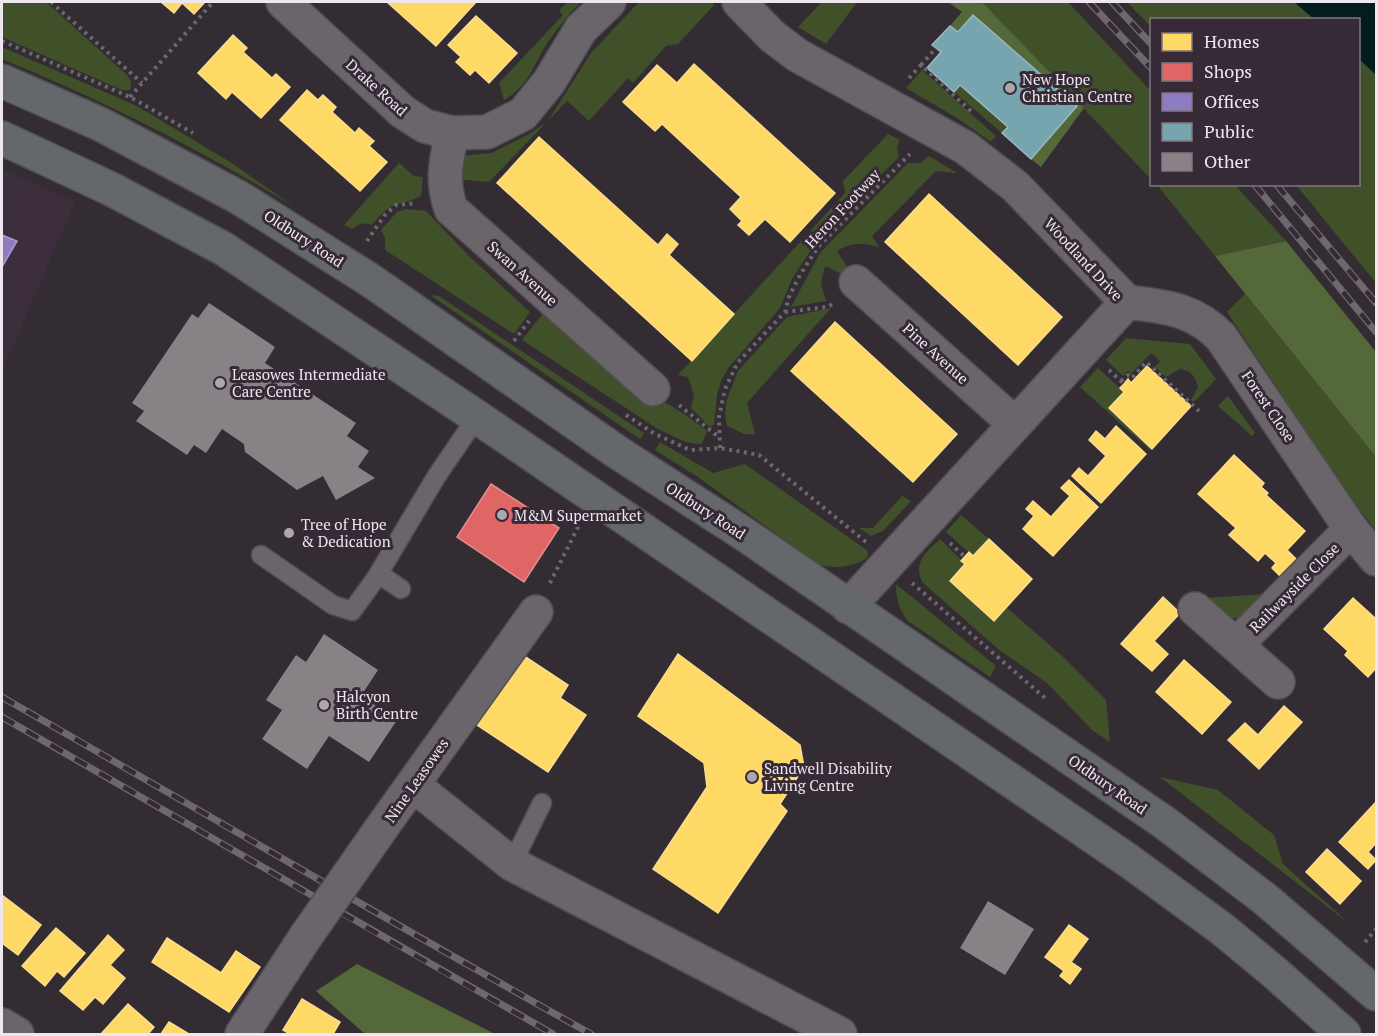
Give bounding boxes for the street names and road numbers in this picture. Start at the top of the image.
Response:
street label: Drake Road [342,54,412,120]
street label: Heron Footway [800,164,884,252]
street label: Oldbury Road [260,205,348,271]
street label: Woodland Drive [1040,213,1128,305]
street label: Swan Avenue [484,236,562,310]
street label: Pine Avenue [899,318,973,388]
street label: Forest Close [1238,366,1300,446]
street label: Oldbury Road [662,477,750,543]
street label: Railwayside Close [1245,538,1343,636]
street label: Nine Leasowes [380,734,452,826]
street label: Oldbury Road [1065,750,1151,818]

